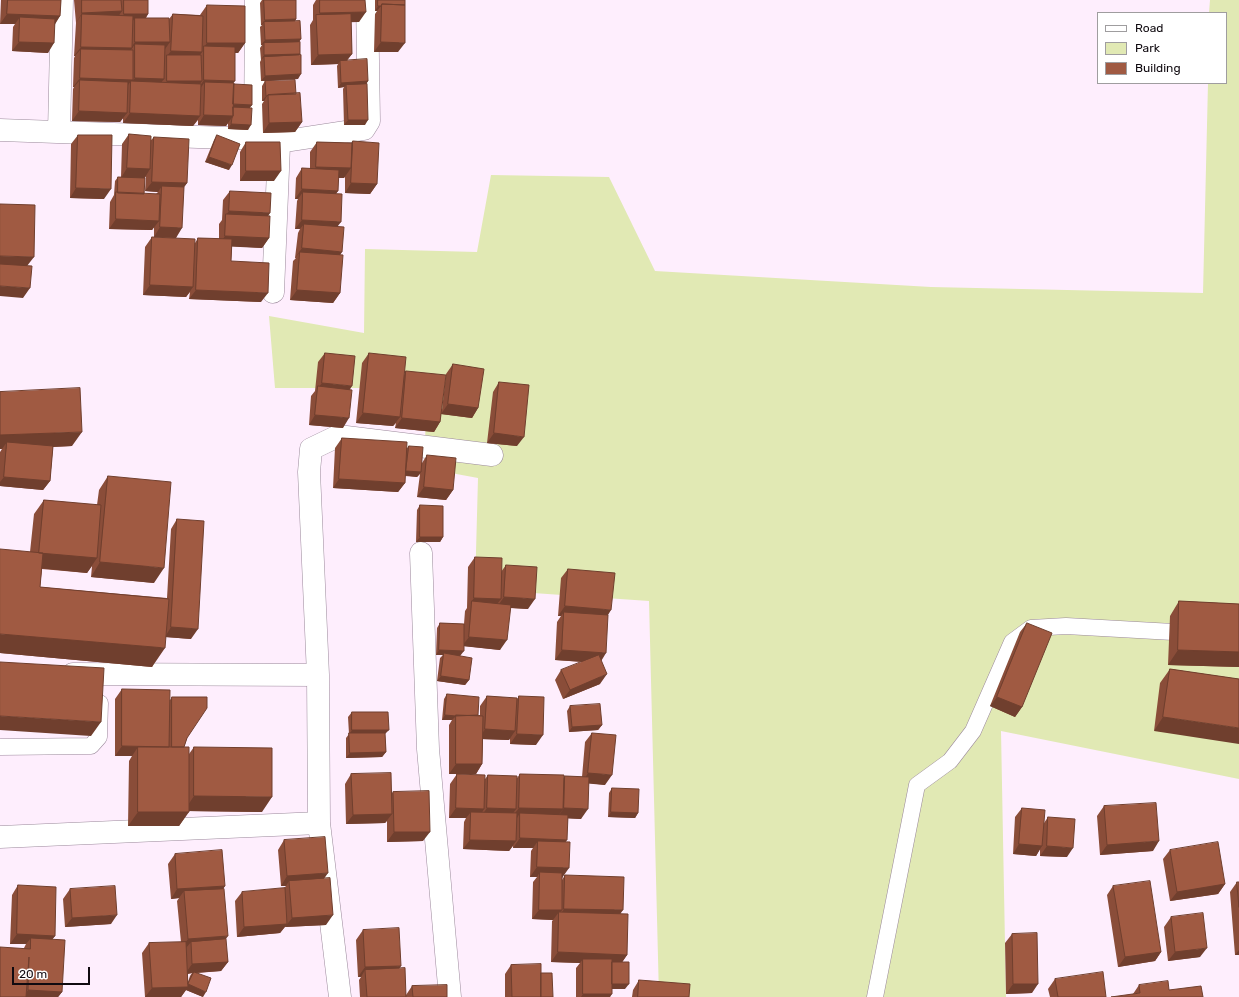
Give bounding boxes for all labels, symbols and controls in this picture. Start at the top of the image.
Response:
legend [1097,12,1227,84]
text: Road [1135,21,1163,35]
text: Park [1135,41,1160,55]
text: Building [1135,61,1181,75]
scale bar [14,959,92,985]
text: 20 m [19,967,47,981]

